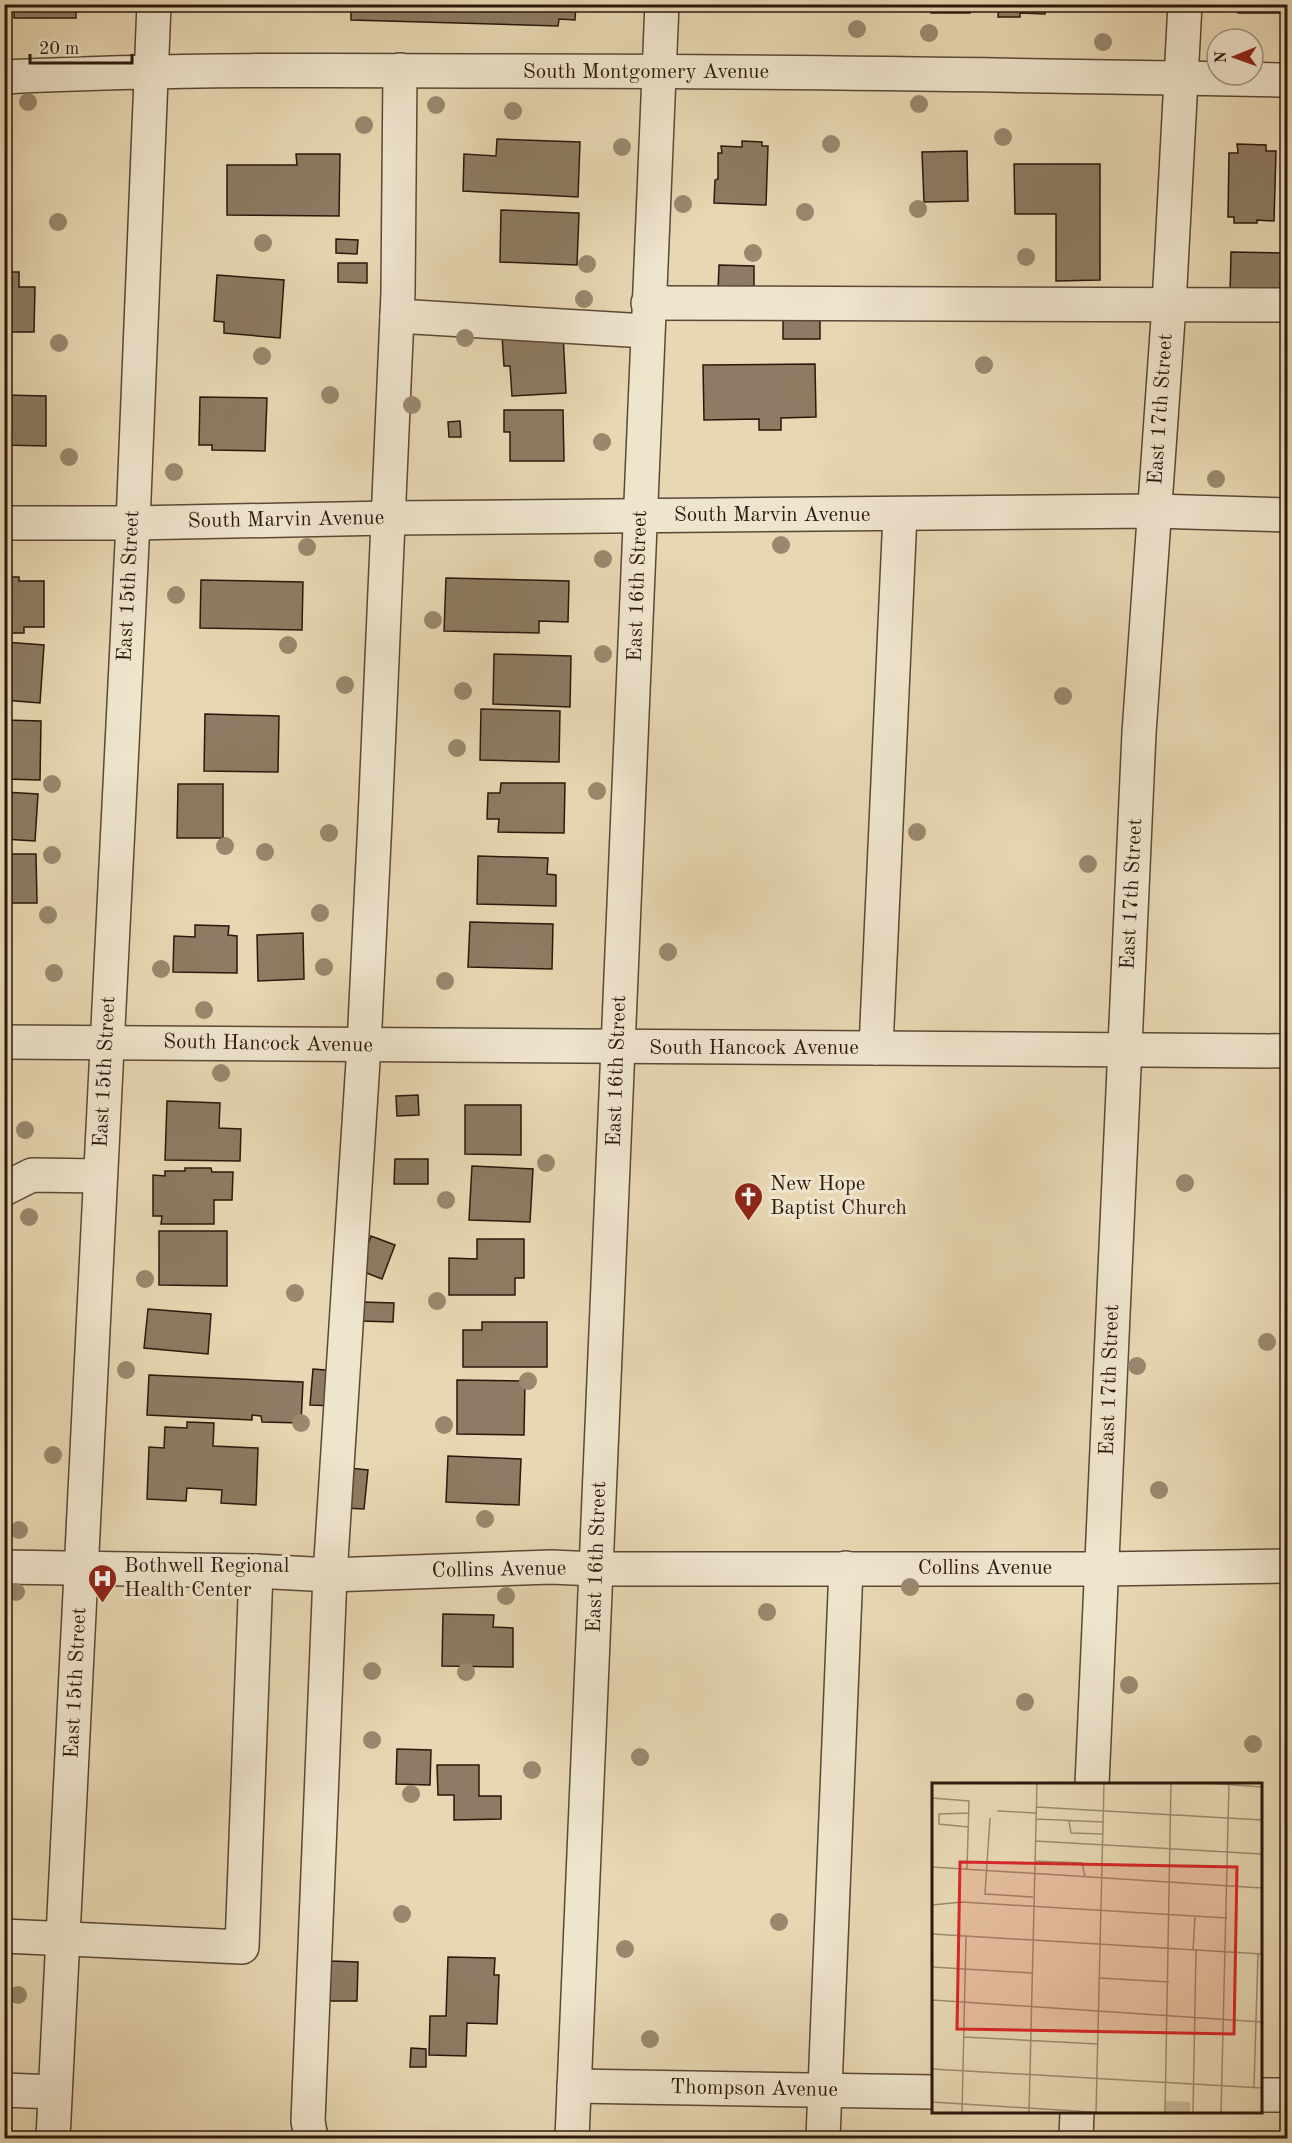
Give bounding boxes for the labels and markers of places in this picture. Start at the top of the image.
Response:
place label: New Hope Baptist Church [770,1174,907,1219]
church icon: New Hope Baptist Church [733,1180,765,1222]
place label: Bothwell Regional Health Center [124,1556,290,1601]
hospital icon: Bothwell Regional Health Center [87,1562,119,1604]

